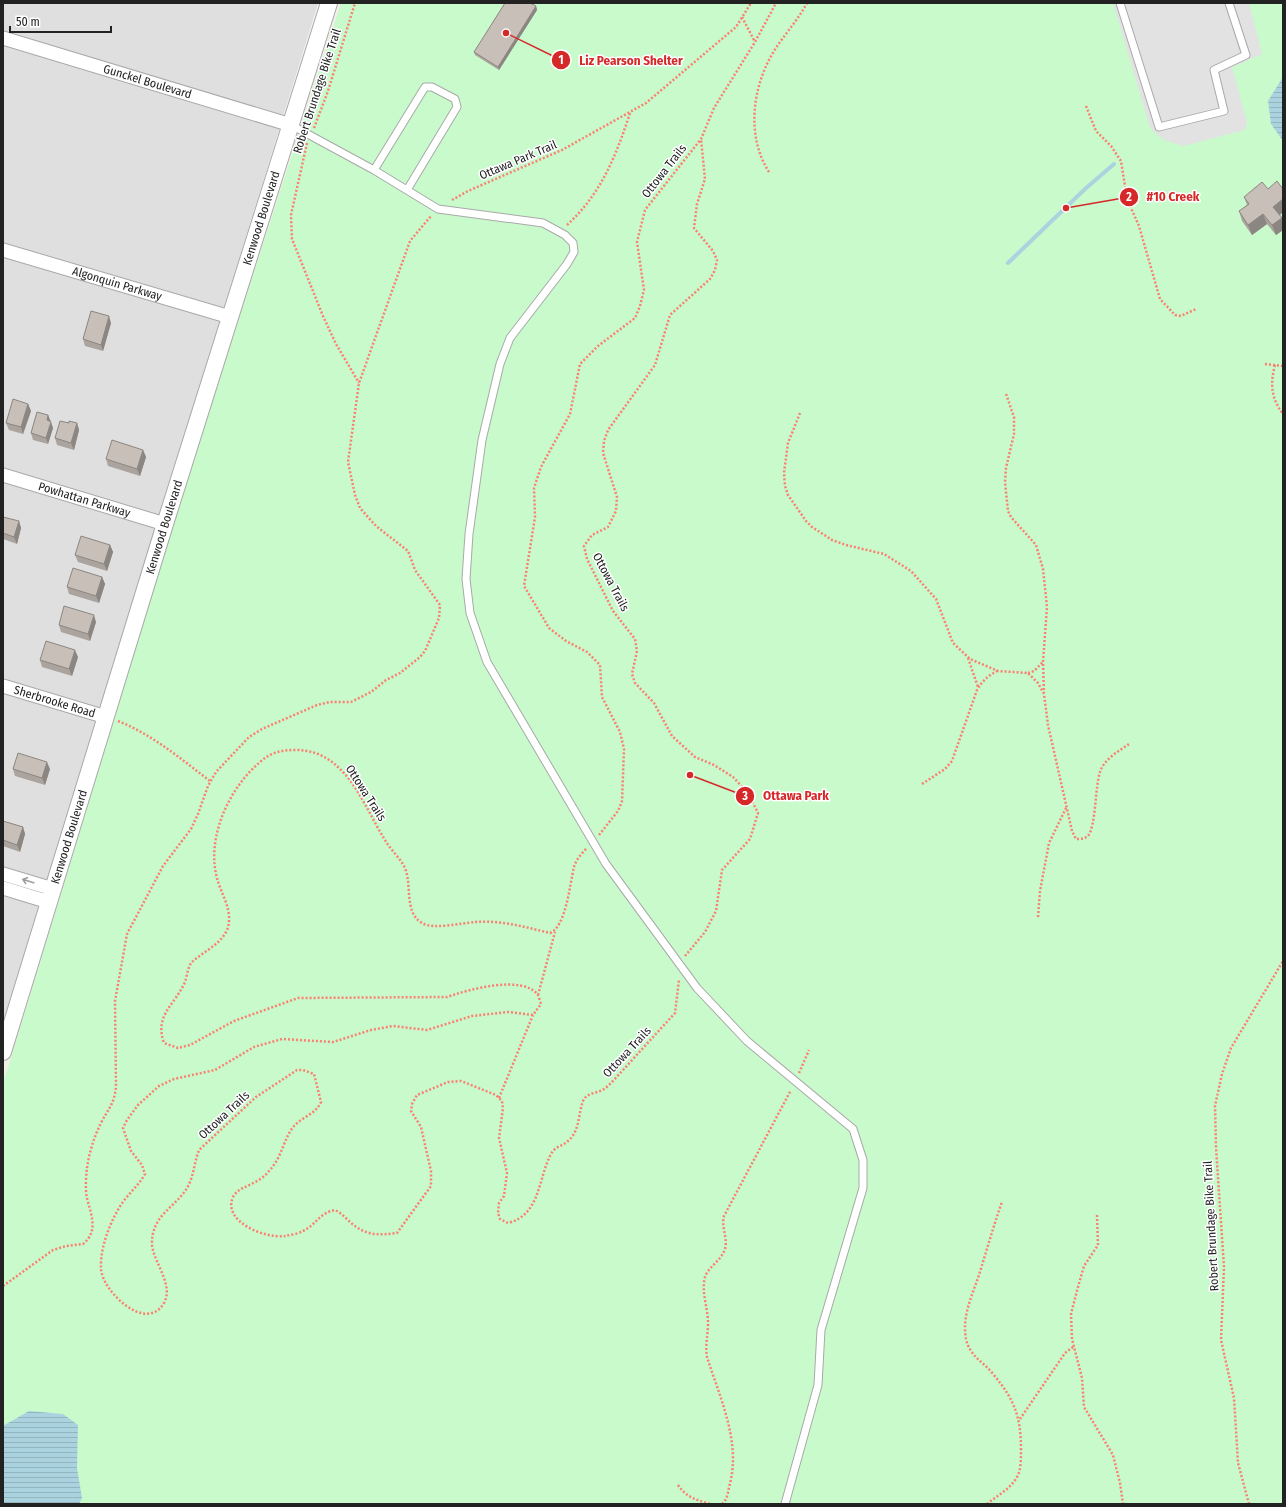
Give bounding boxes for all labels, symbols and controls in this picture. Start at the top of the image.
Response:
scale bar [10,8,111,34]
text: 50 m [16,15,40,29]
street label: Robert Brundage Bike Trail [290,27,344,155]
callout: Liz Pearson Shelter [551,48,691,73]
text: 1 [558,53,564,67]
text: Liz Pearson Shelter [579,53,683,68]
street label: Gunckel Boulevard [102,62,193,102]
street label: Ottawa Park Trail [477,137,559,183]
street label: Ottowa Trails [639,141,689,201]
street label: Kenwood Boulevard [240,169,283,267]
callout: #10 Creek [1119,184,1207,209]
text: #10 Creek [1147,189,1200,204]
text: 2 [1125,190,1132,204]
street label: Algonquin Parkway [71,264,164,304]
street label: Kenwood Boulevard [143,478,185,576]
street label: Powhattan Parkway [37,479,133,520]
street label: Ottowa Trails [590,550,632,614]
street label: Sherbrooke Road [12,683,97,720]
street label: Ottowa Trails [343,762,389,824]
callout: Ottawa Park [735,783,837,808]
street label: Kenwood Boulevard [48,788,90,886]
text: Ottawa Park [763,788,829,803]
text: 3 [741,789,748,803]
one-way arrow [22,877,35,884]
street label: Ottowa Trails [600,1024,654,1080]
street label: Ottowa Trails [196,1088,252,1142]
street label: Robert Brundage Bike Trail [1201,1160,1221,1292]

